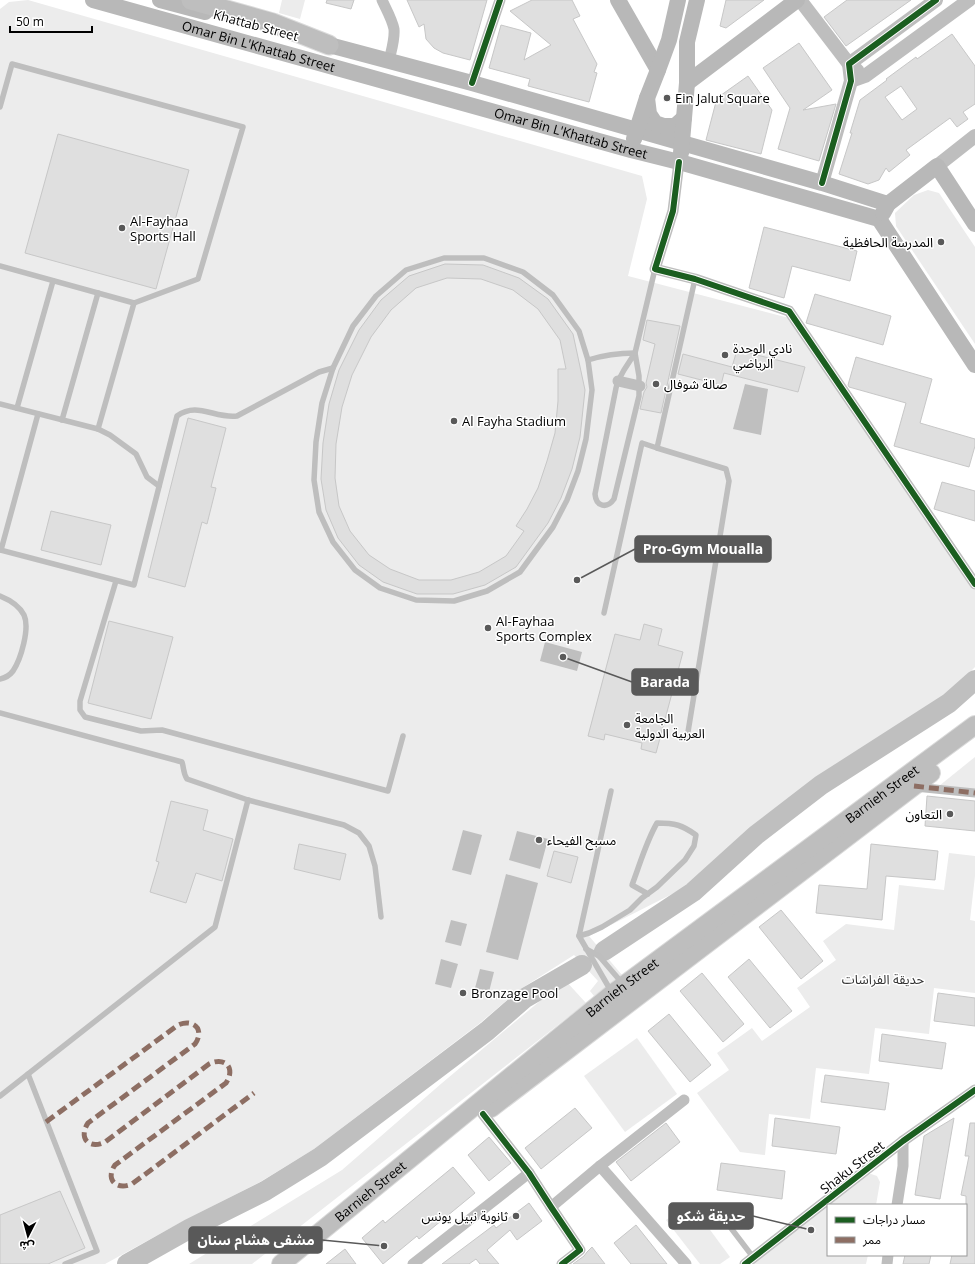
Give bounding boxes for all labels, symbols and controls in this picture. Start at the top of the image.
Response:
street label: Khattab Street [212,5,301,45]
scale bar [10,8,92,34]
text: 50 m [16,13,44,30]
street label: Omar Bin L'Khattab Street [180,16,338,76]
place label: Ein Jalut Square [675,89,770,107]
marker: Ein Jalut Square [662,93,672,103]
street label: Omar Bin L'Khattab Street [492,103,650,163]
place label: Al-Fayhaa Sports Hall [130,212,196,245]
marker: Al-Fayhaa Sports Hall [117,223,127,233]
place label: المدرسة الحافظية [843,233,933,251]
marker: المدرسة الحافظية [936,237,946,247]
place label: نادي الوحدة الرياضي [733,339,792,374]
marker: نادي الوحدة الرياضي [720,350,730,360]
place label: صالة شوفال [664,375,728,393]
marker: صالة شوفال [651,379,661,389]
place label: Al Fayha Stadium [462,412,566,430]
marker: Al Fayha Stadium [449,416,459,426]
callout: Pro-Gym Moualla [635,536,771,562]
text: Pro-Gym Moualla [643,539,763,558]
place label: Al-Fayhaa Sports Complex [496,612,592,645]
marker: Al-Fayhaa Sports Complex [483,623,493,633]
callout: Barada [632,669,698,695]
text: Barada [640,672,690,691]
place label: الجامعة العربية الدولية [635,709,705,742]
marker: الجامعة العربية الدولية [622,720,632,730]
street label: Barnieh Street [841,761,923,827]
place label: التعاون [905,805,942,823]
marker: التعاون [945,809,955,819]
place label: مسبح الفيحاء [547,831,616,851]
marker: مسبح الفيحاء [534,835,544,845]
street label: Barnieh Street [582,954,662,1021]
park label: حديقة الفراشات [842,970,924,988]
place label: Bronzage Pool [471,984,558,1002]
marker: Bronzage Pool [458,988,468,998]
street label: Shaku Street [816,1136,888,1198]
street label: Barnieh Street [331,1157,410,1226]
callout: حديقة شكو [669,1203,753,1229]
legend [827,1204,967,1256]
text: حديقة شكو [677,1206,745,1225]
place label: ثانوية نبيل يونس [421,1207,508,1225]
marker: ثانوية نبيل يونس [511,1211,521,1221]
text: مسار دراجات [863,1211,926,1228]
north arrow [8,1216,48,1256]
callout: مشفى هشام سنان [189,1227,322,1253]
text: مشفى هشام سنان [197,1230,315,1251]
text: ممر [862,1231,881,1248]
text: ش [19,1238,35,1255]

